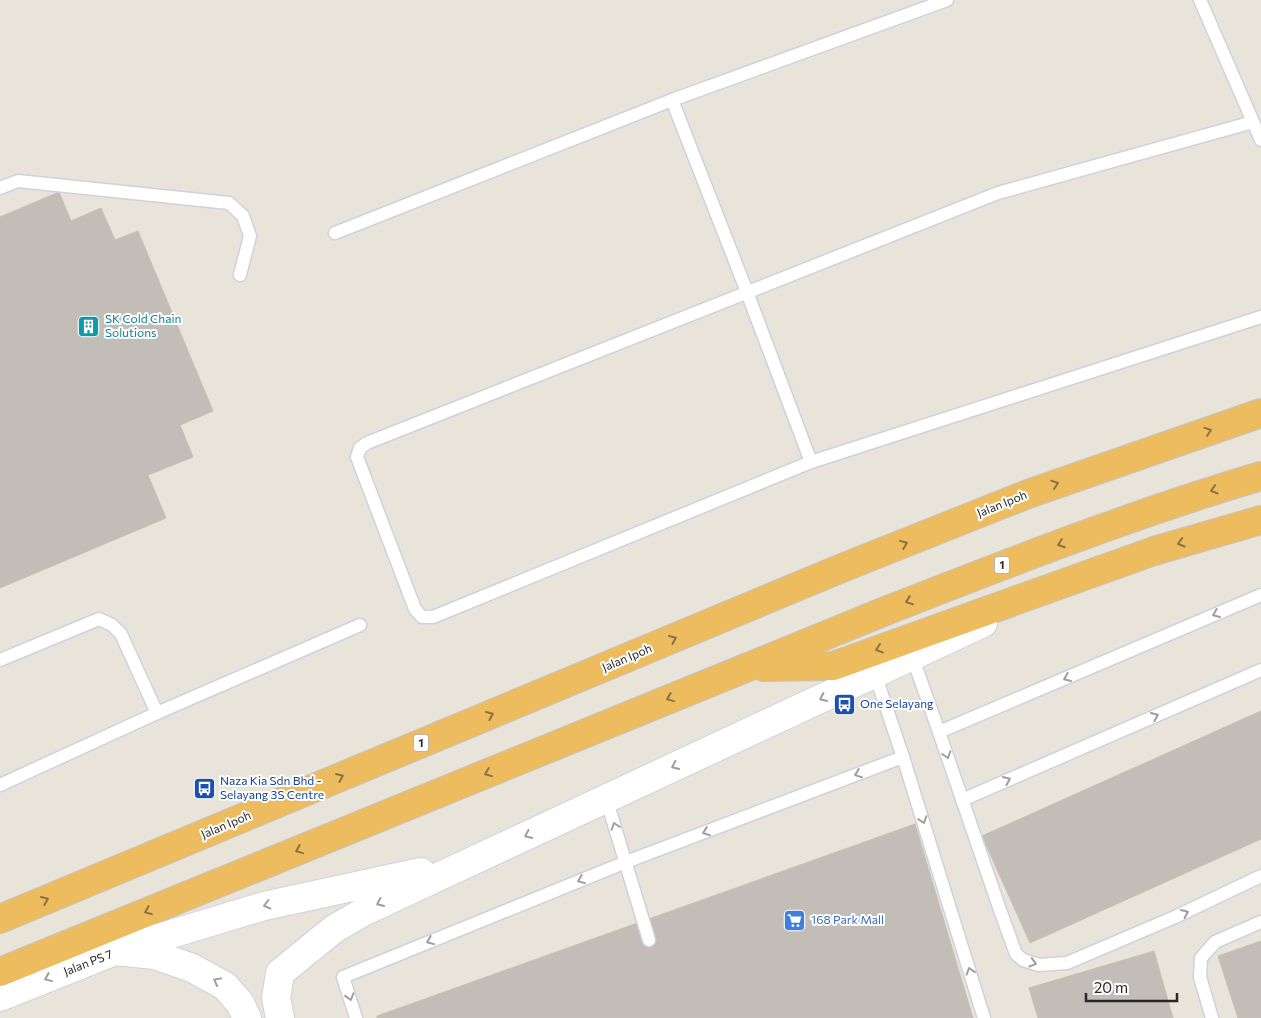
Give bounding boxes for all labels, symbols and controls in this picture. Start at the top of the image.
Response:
place label: SK Cold Chain Solutions [105,311,181,339]
building icon: SK Cold Chain Solutions [77,314,101,338]
one-way arrow [1204,427,1212,437]
one-way arrow [1050,480,1059,490]
one-way arrow [1211,484,1219,494]
street label: Jalan Ipoh [975,487,1029,520]
one-way arrow [1057,538,1066,548]
one-way arrow [1177,538,1185,548]
one-way arrow [899,539,908,550]
road number: 1 [994,556,1010,574]
one-way arrow [905,595,914,606]
one-way arrow [1212,608,1221,619]
one-way arrow [668,634,677,645]
street label: Jalan Ipoh [600,640,654,675]
one-way arrow [875,643,883,653]
one-way arrow [1063,671,1072,682]
one-way arrow [819,692,828,702]
bus stop icon: One Selayang [832,692,856,716]
one-way arrow [667,693,675,703]
place label: One Selayang [860,696,934,710]
one-way arrow [486,710,494,720]
one-way arrow [1150,711,1159,722]
road number: 1 [414,734,428,751]
one-way arrow [941,750,951,759]
one-way arrow [671,760,680,771]
one-way arrow [484,767,492,777]
one-way arrow [854,768,863,778]
place label: Naza Kia Sdn Bhd - Selayang 3S Centre [220,773,324,801]
one-way arrow [336,773,344,783]
bus stop icon: Naza Kia Sdn Bhd - Selayang 3S Centre [192,776,216,800]
one-way arrow [1002,776,1010,786]
street label: Jalan Ipoh [199,807,253,842]
one-way arrow [918,815,928,823]
one-way arrow [610,823,620,831]
one-way arrow [702,826,711,836]
one-way arrow [524,829,533,839]
one-way arrow [295,844,304,854]
one-way arrow [577,874,586,885]
one-way arrow [40,896,49,906]
one-way arrow [377,897,386,907]
one-way arrow [263,899,272,910]
one-way arrow [145,906,153,916]
supermarket icon: 168 Park Mall [783,908,807,932]
one-way arrow [1179,909,1188,919]
place label: 168 Park Mall [811,912,884,926]
one-way arrow [426,935,435,946]
street label: Jalan PS 7 [61,946,115,979]
one-way arrow [1028,957,1037,967]
one-way arrow [965,968,975,976]
scale bar [1086,970,1177,1002]
one-way arrow [44,972,52,982]
one-way arrow [213,978,222,988]
text: 20 m [1094,978,1128,996]
one-way arrow [344,993,354,1001]

